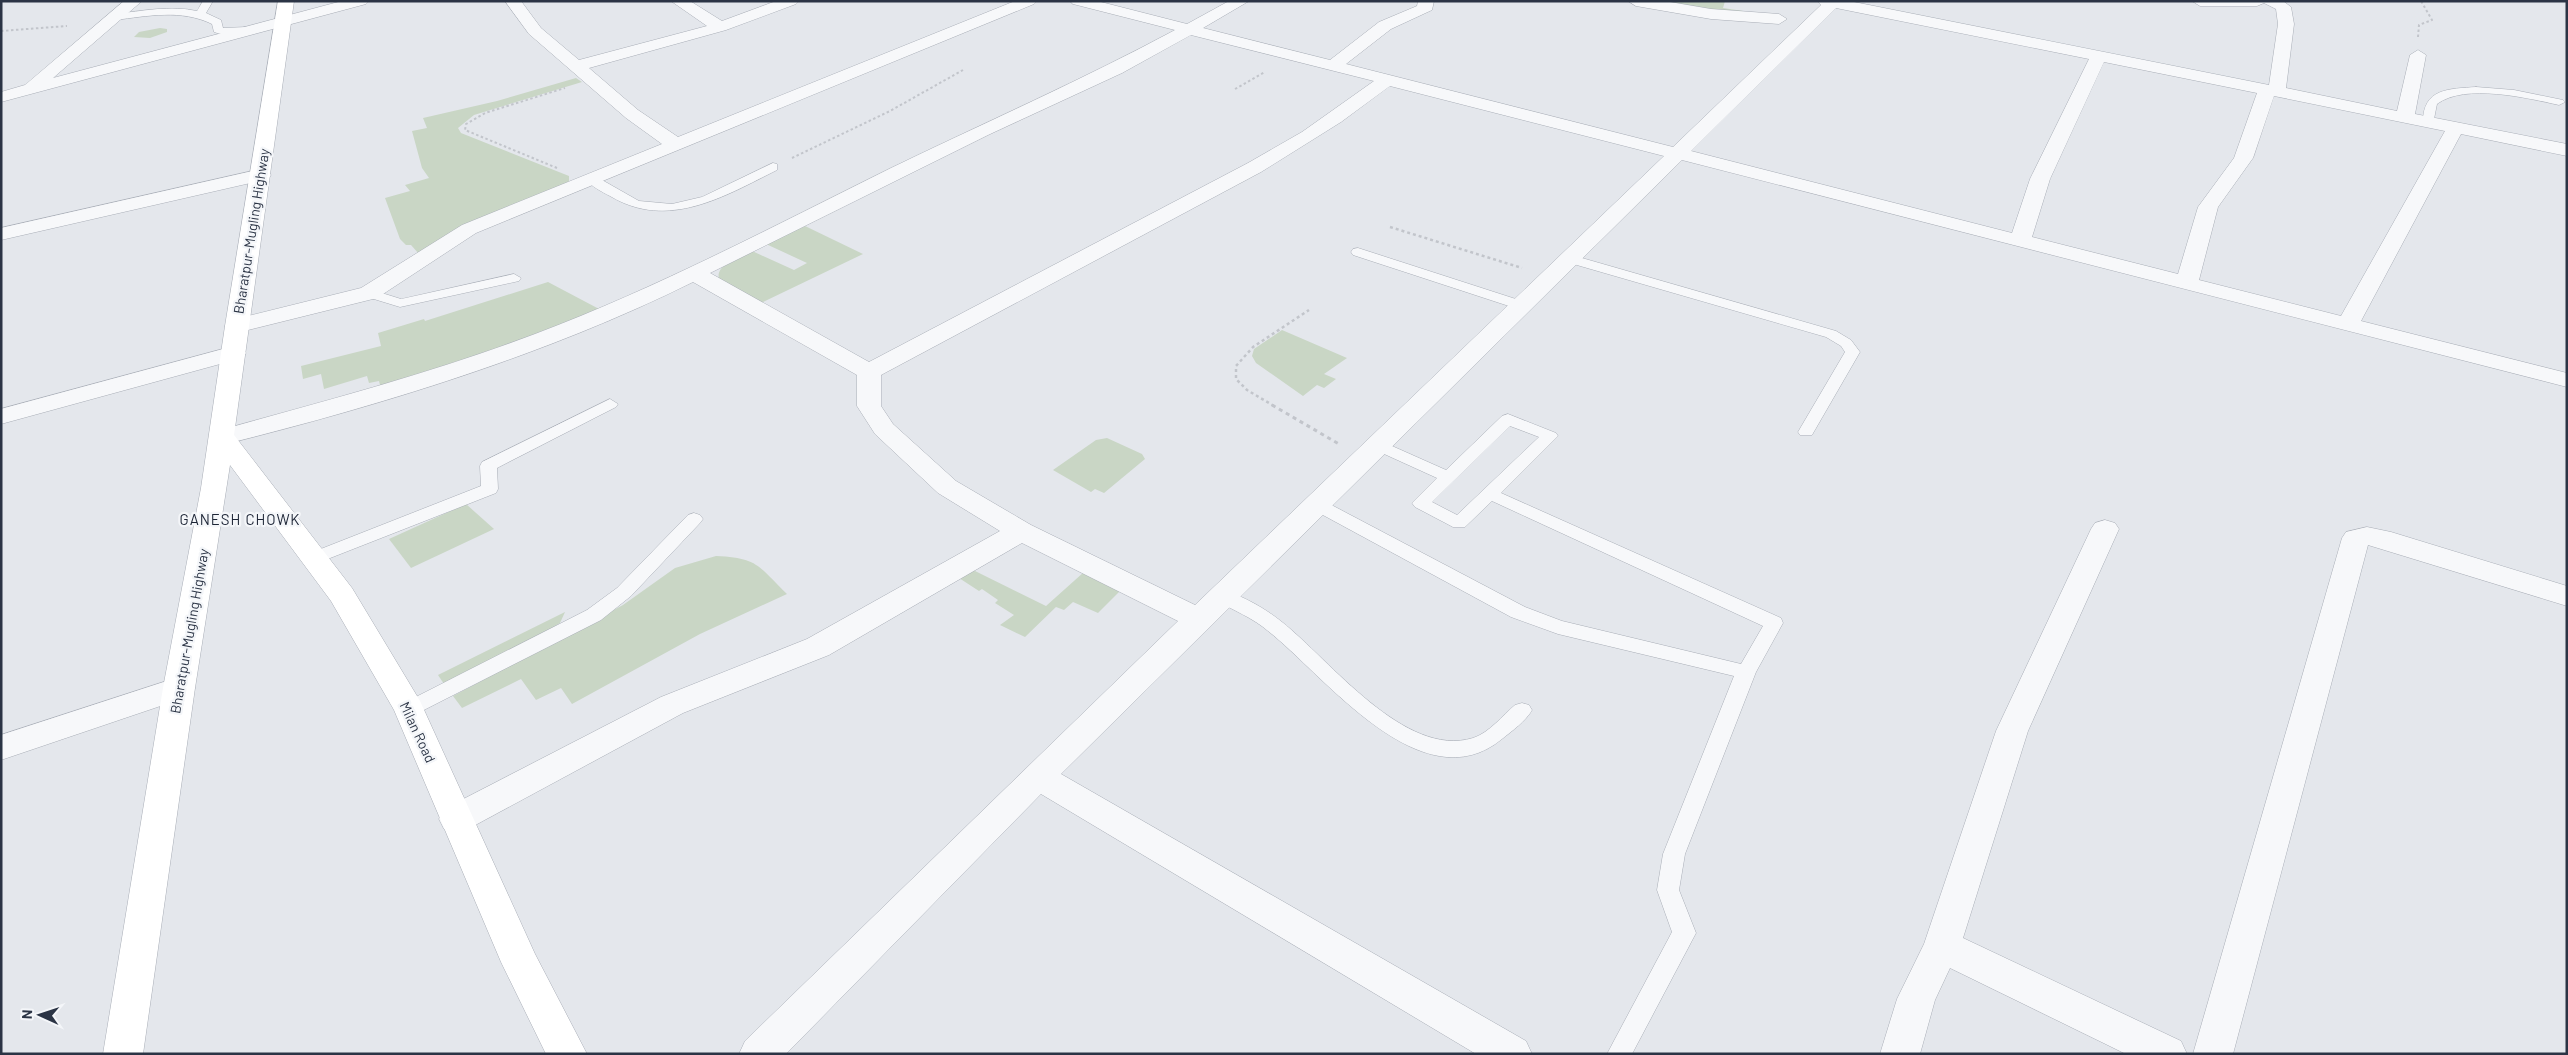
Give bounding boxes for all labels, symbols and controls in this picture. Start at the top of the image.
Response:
street label: Bharatpur-Mugling Highway [230,147,273,315]
district label: GANESH CHOWK [180,510,300,528]
street label: Bharatpur-Mugling Highway [166,547,212,715]
street label: Milan Road [397,699,439,765]
north arrow [15,990,65,1040]
text: N [18,1009,35,1019]

